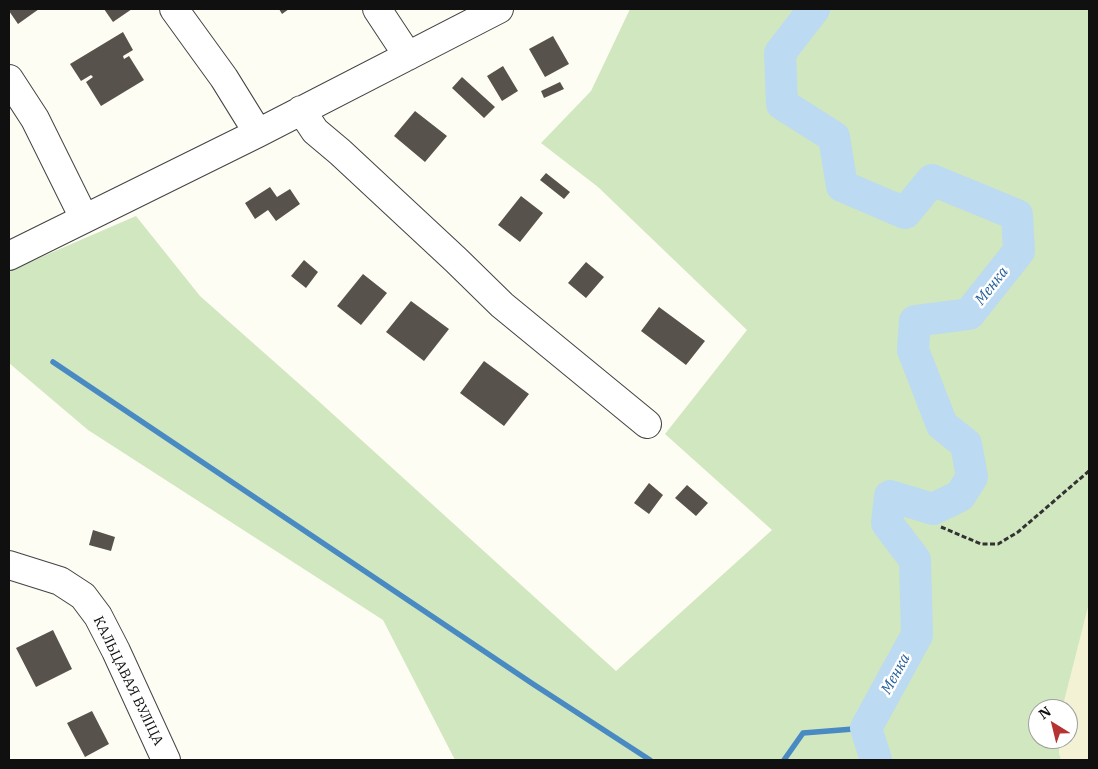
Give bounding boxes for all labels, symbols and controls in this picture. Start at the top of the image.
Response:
water label: Менка [972,263,1012,309]
street label: КАЛЬЦАВАЯ ВУЛІЦА [89,614,167,748]
water label: Менка [878,651,914,697]
north arrow [1028,699,1078,749]
text: N [1035,702,1055,723]

